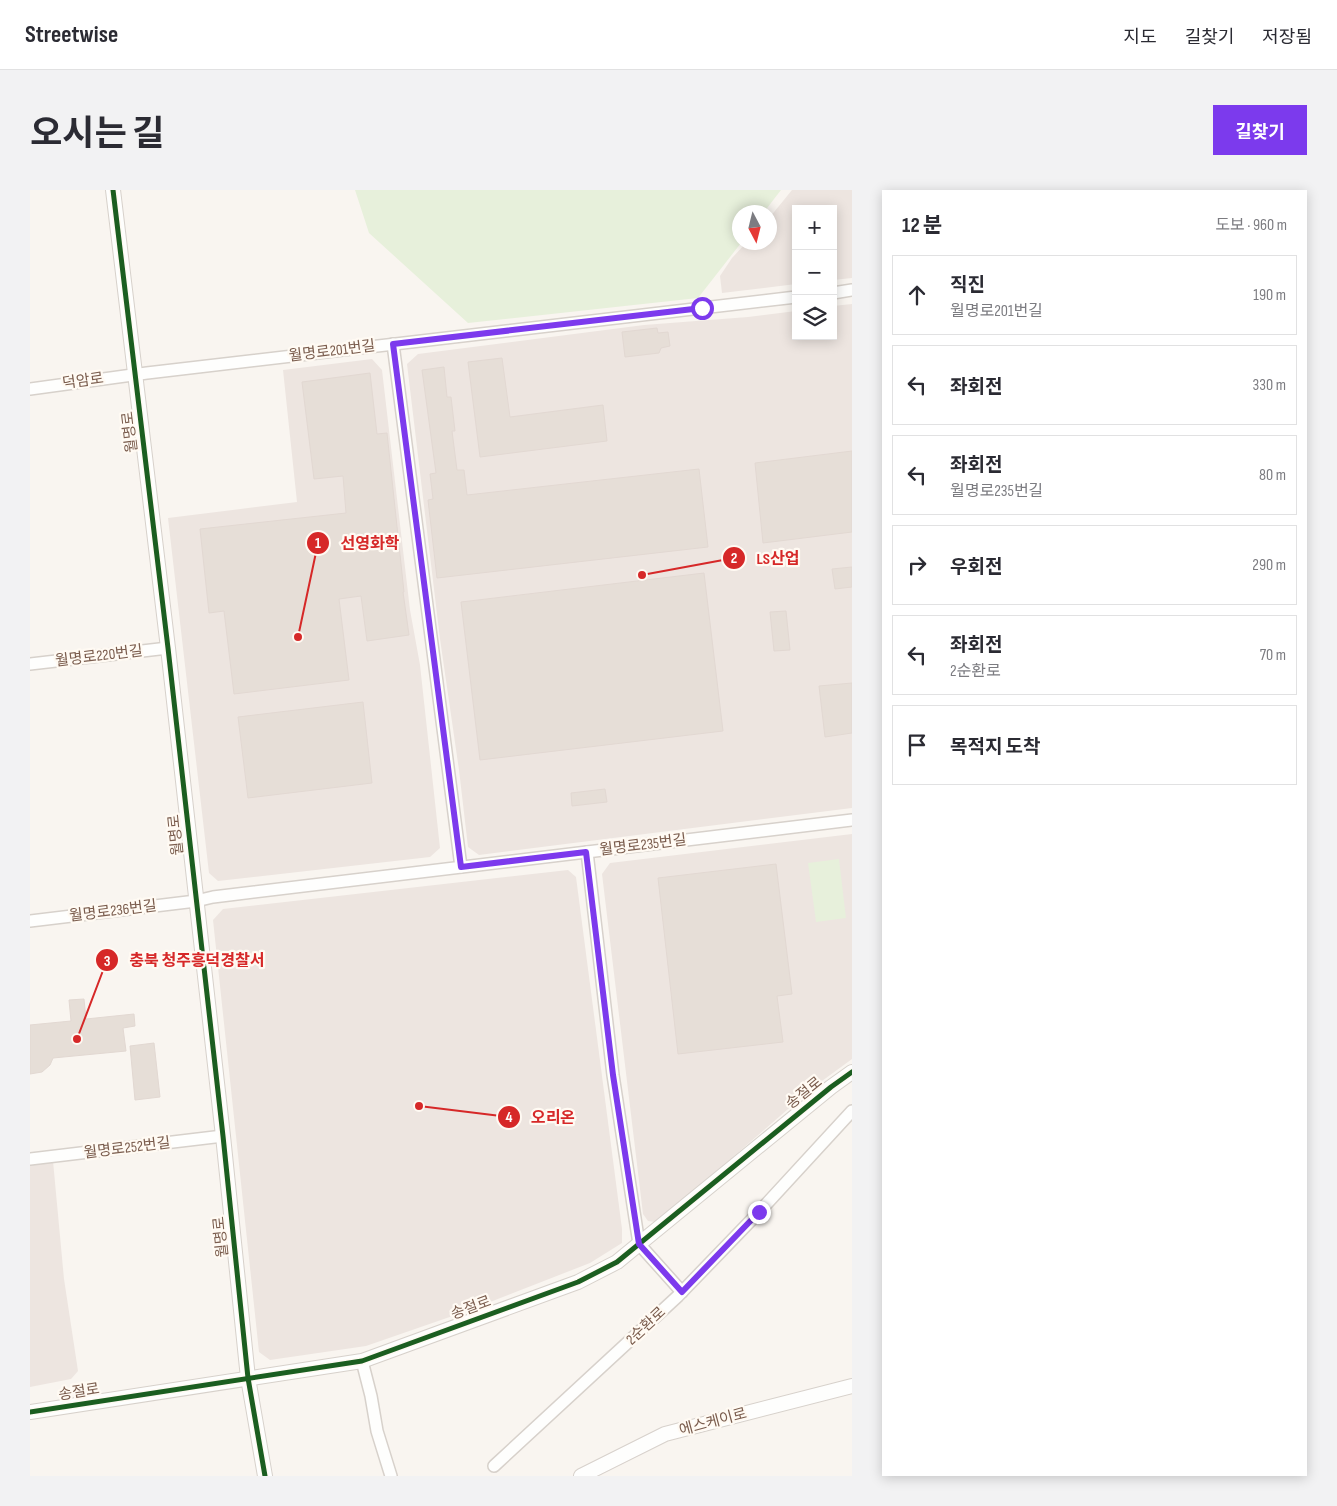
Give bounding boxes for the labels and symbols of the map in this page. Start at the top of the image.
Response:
north arrow [732,205,777,250]
route start [691,297,714,320]
street label: 월명로201번길 [288,336,376,366]
street label: 덕암로 [61,369,105,393]
street label: 월명로 [118,410,142,454]
callout: 선영화학 [306,528,410,559]
text: 1 [315,534,321,553]
text: 선영화학 [341,534,400,554]
callout: LS산업 [722,543,810,574]
text: 2 [731,549,737,568]
text: LS산업 [757,550,799,569]
street label: 월명로220번길 [54,641,144,671]
street label: 월명로 [164,813,188,857]
street label: 월명로235번길 [598,830,688,860]
street label: 월명로236번길 [68,896,158,926]
callout: 충북 청주흥덕경찰서 [94,945,274,976]
text: 3 [104,952,111,971]
text: 충북 청주흥덕경찰서 [130,952,264,971]
street label: 송절로 [782,1073,826,1113]
callout: 오리온 [496,1102,585,1133]
text: 4 [506,1108,513,1127]
text: 오리온 [531,1109,575,1128]
street label: 월명로252번길 [82,1133,172,1163]
route end [748,1201,771,1224]
street label: 월명로 [209,1215,233,1259]
street label: 송절로 [448,1292,494,1324]
street label: 2순환로 [622,1303,670,1349]
street label: 송절로 [57,1379,101,1405]
street label: 에스케이로 [677,1404,749,1440]

